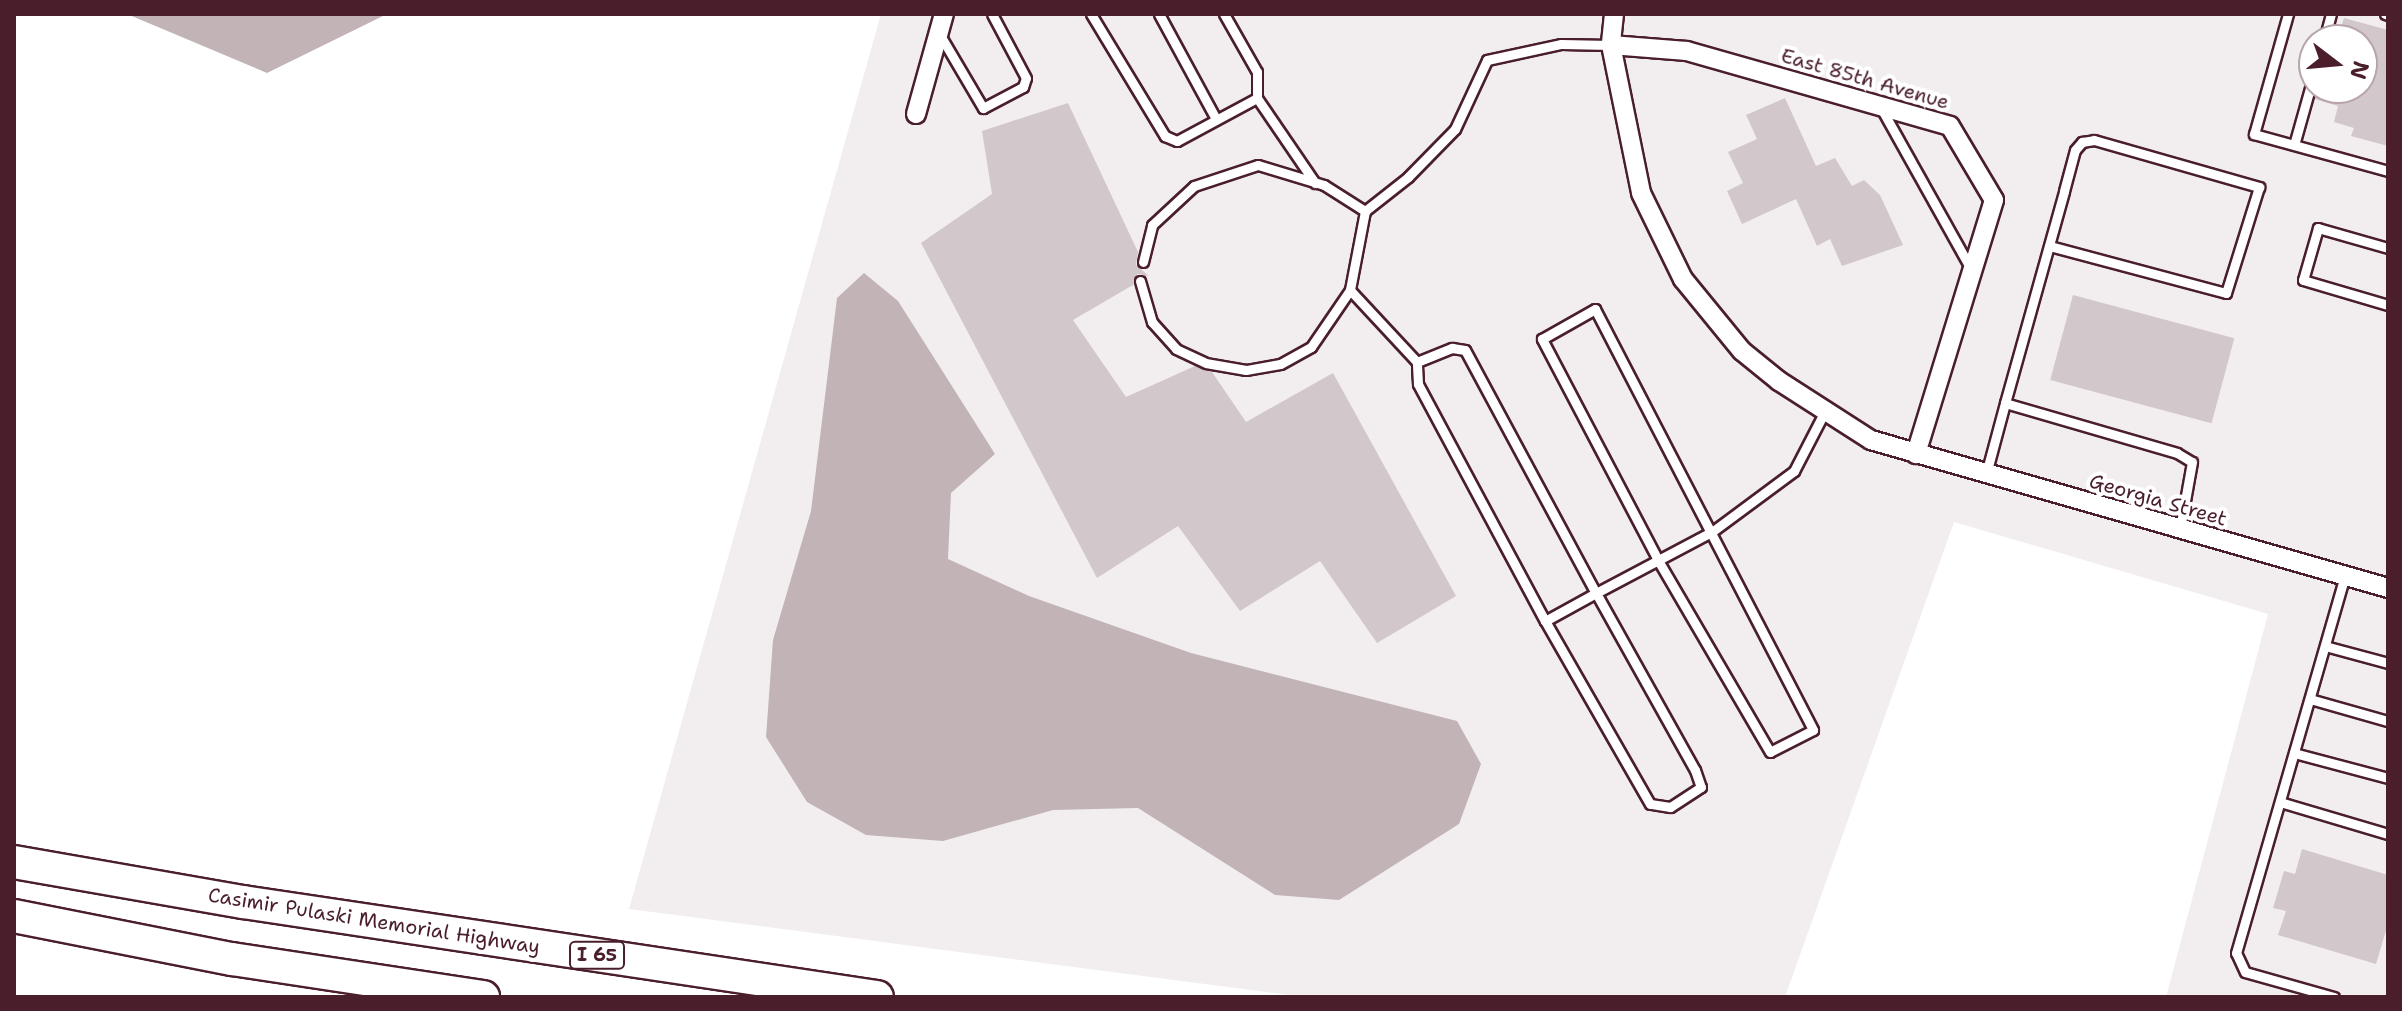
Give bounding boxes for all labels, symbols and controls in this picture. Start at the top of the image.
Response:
north arrow [2298,24,2378,104]
street label: East 85th Avenue [1778,44,1952,114]
text: N [2343,58,2376,83]
street label: Georgia Street [2086,469,2230,531]
street label: Casimir Pulaski Memorial Highway [206,883,542,959]
road number: I 65 [569,941,625,969]

